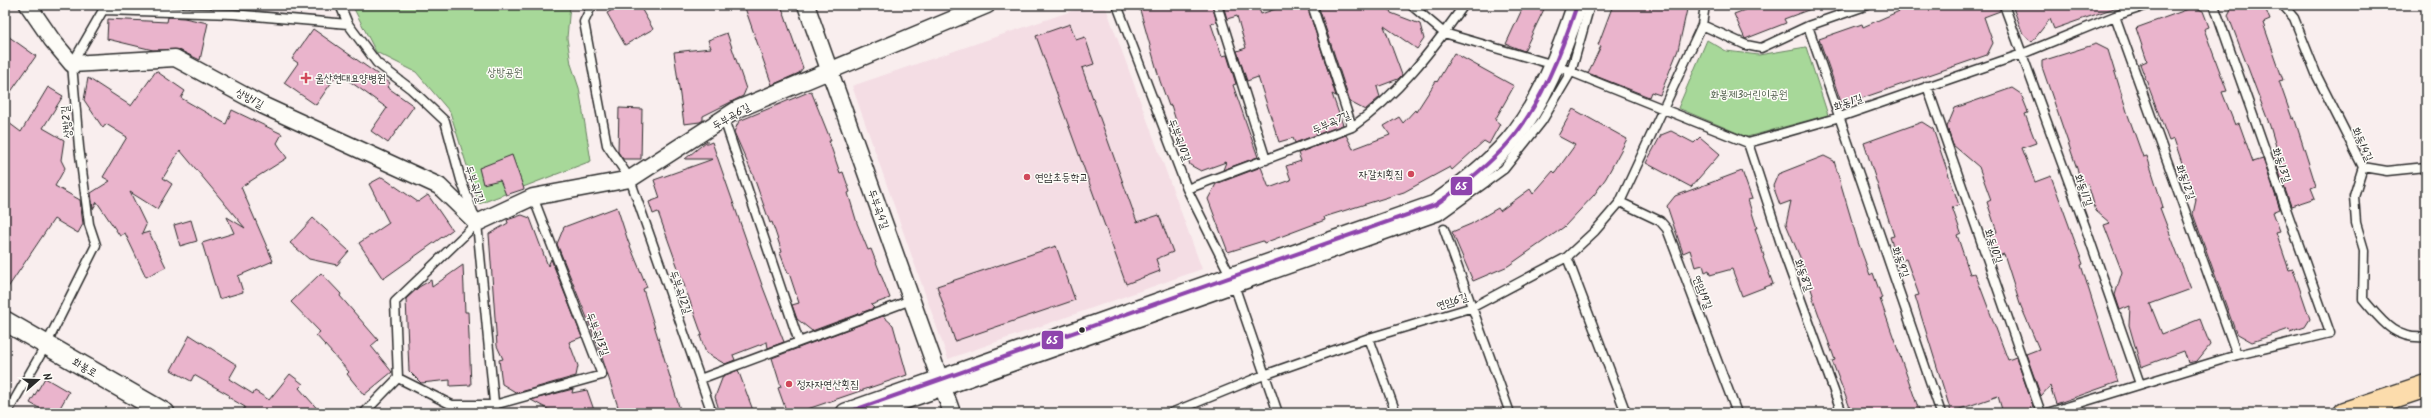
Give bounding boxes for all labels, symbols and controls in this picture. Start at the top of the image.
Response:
park label: 상방공원 [487,64,523,82]
place label: 울산현대요양병원 [315,70,386,88]
marker: 울산현대요양병원 [300,72,312,84]
street label: 상방1길 [232,84,267,114]
park label: 화봉제3어린이공원 [1710,86,1788,104]
street label: 화동1길 [1831,90,1866,116]
street label: 두부곡6길 [709,99,754,135]
street label: 상방2길 [57,105,77,139]
street label: 두부곡7길 [1309,106,1354,139]
street label: 두부곡10길 [1163,116,1195,164]
street label: 화동14길 [2347,124,2378,165]
street label: 화동13길 [2267,145,2296,186]
street label: 화동12길 [2170,162,2200,203]
street label: 두부곡1길 [459,163,489,206]
place label: 자갈치횟집 [1359,166,1403,184]
place label: 연암초등학교 [1035,169,1088,187]
marker: 자갈치횟집 [1406,169,1416,179]
marker: 연암초등학교 [1022,172,1032,182]
street label: 화동11길 [2069,172,2097,209]
line badge: 65 [1450,176,1473,196]
text: 65 [1455,178,1468,196]
street label: 두부곡4길 [863,187,894,232]
street label: 화동10길 [1979,227,2007,266]
street label: 화동9길 [1886,244,1914,280]
street label: 화동8길 [1789,257,1817,294]
street label: 두부곡12길 [664,268,696,317]
street label: 연암19길 [1687,273,1717,312]
street label: 연암6길 [1434,288,1471,316]
street label: 두부곡13길 [581,310,614,359]
unlabelled marker [1077,325,1087,335]
line badge: 65 [1041,330,1064,350]
text: 65 [1046,332,1059,350]
street label: 화봉로 [68,353,101,382]
north arrow [18,360,58,400]
text: N [37,371,56,383]
place label: 정자자연산횟집 [797,376,859,394]
marker: 정자자연산횟집 [784,379,794,389]

